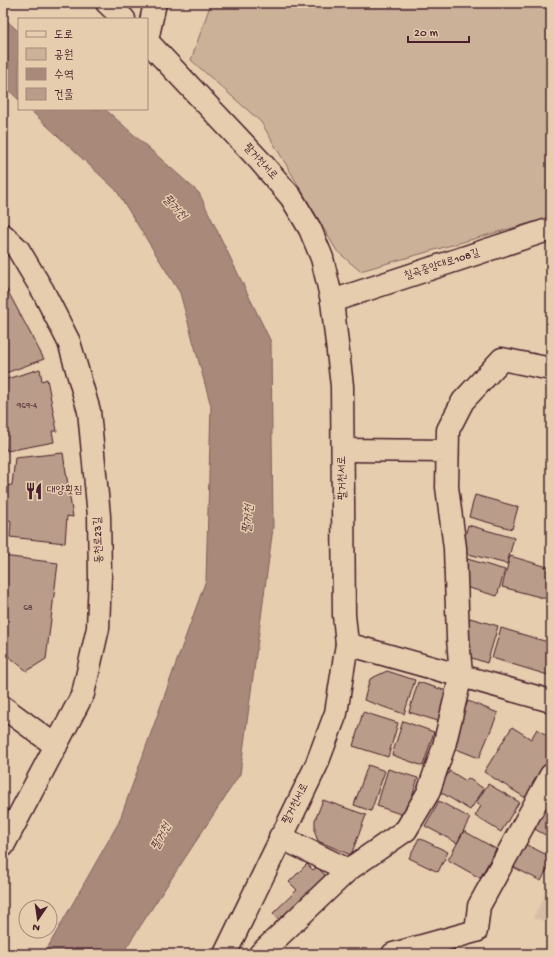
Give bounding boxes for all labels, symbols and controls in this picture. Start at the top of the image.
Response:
legend [18,18,148,110]
scale bar [408,18,469,44]
text: 20 m [414,27,439,41]
text: 도로 [54,29,73,43]
text: 공원 [54,49,73,63]
text: 수역 [54,68,74,83]
text: 건물 [54,89,74,103]
street label: 팔거천서로 [241,141,280,183]
water label: 팔거천 [159,193,190,224]
street label: 칠곡중앙대로108길 [402,246,481,283]
house number: 969-4 [16,401,38,412]
street label: 팔거천서로 [336,456,349,500]
restaurant icon: 대양횟집 [24,481,44,501]
place label: 대양횟집 [47,484,82,497]
water label: 팔거천 [241,503,257,534]
street label: 동천로23길 [91,516,106,563]
house number: 68 [23,603,33,614]
street label: 팔거천서로 [280,781,311,826]
water label: 팔거천 [149,820,176,853]
north arrow [18,899,58,939]
text: N [31,920,41,933]

